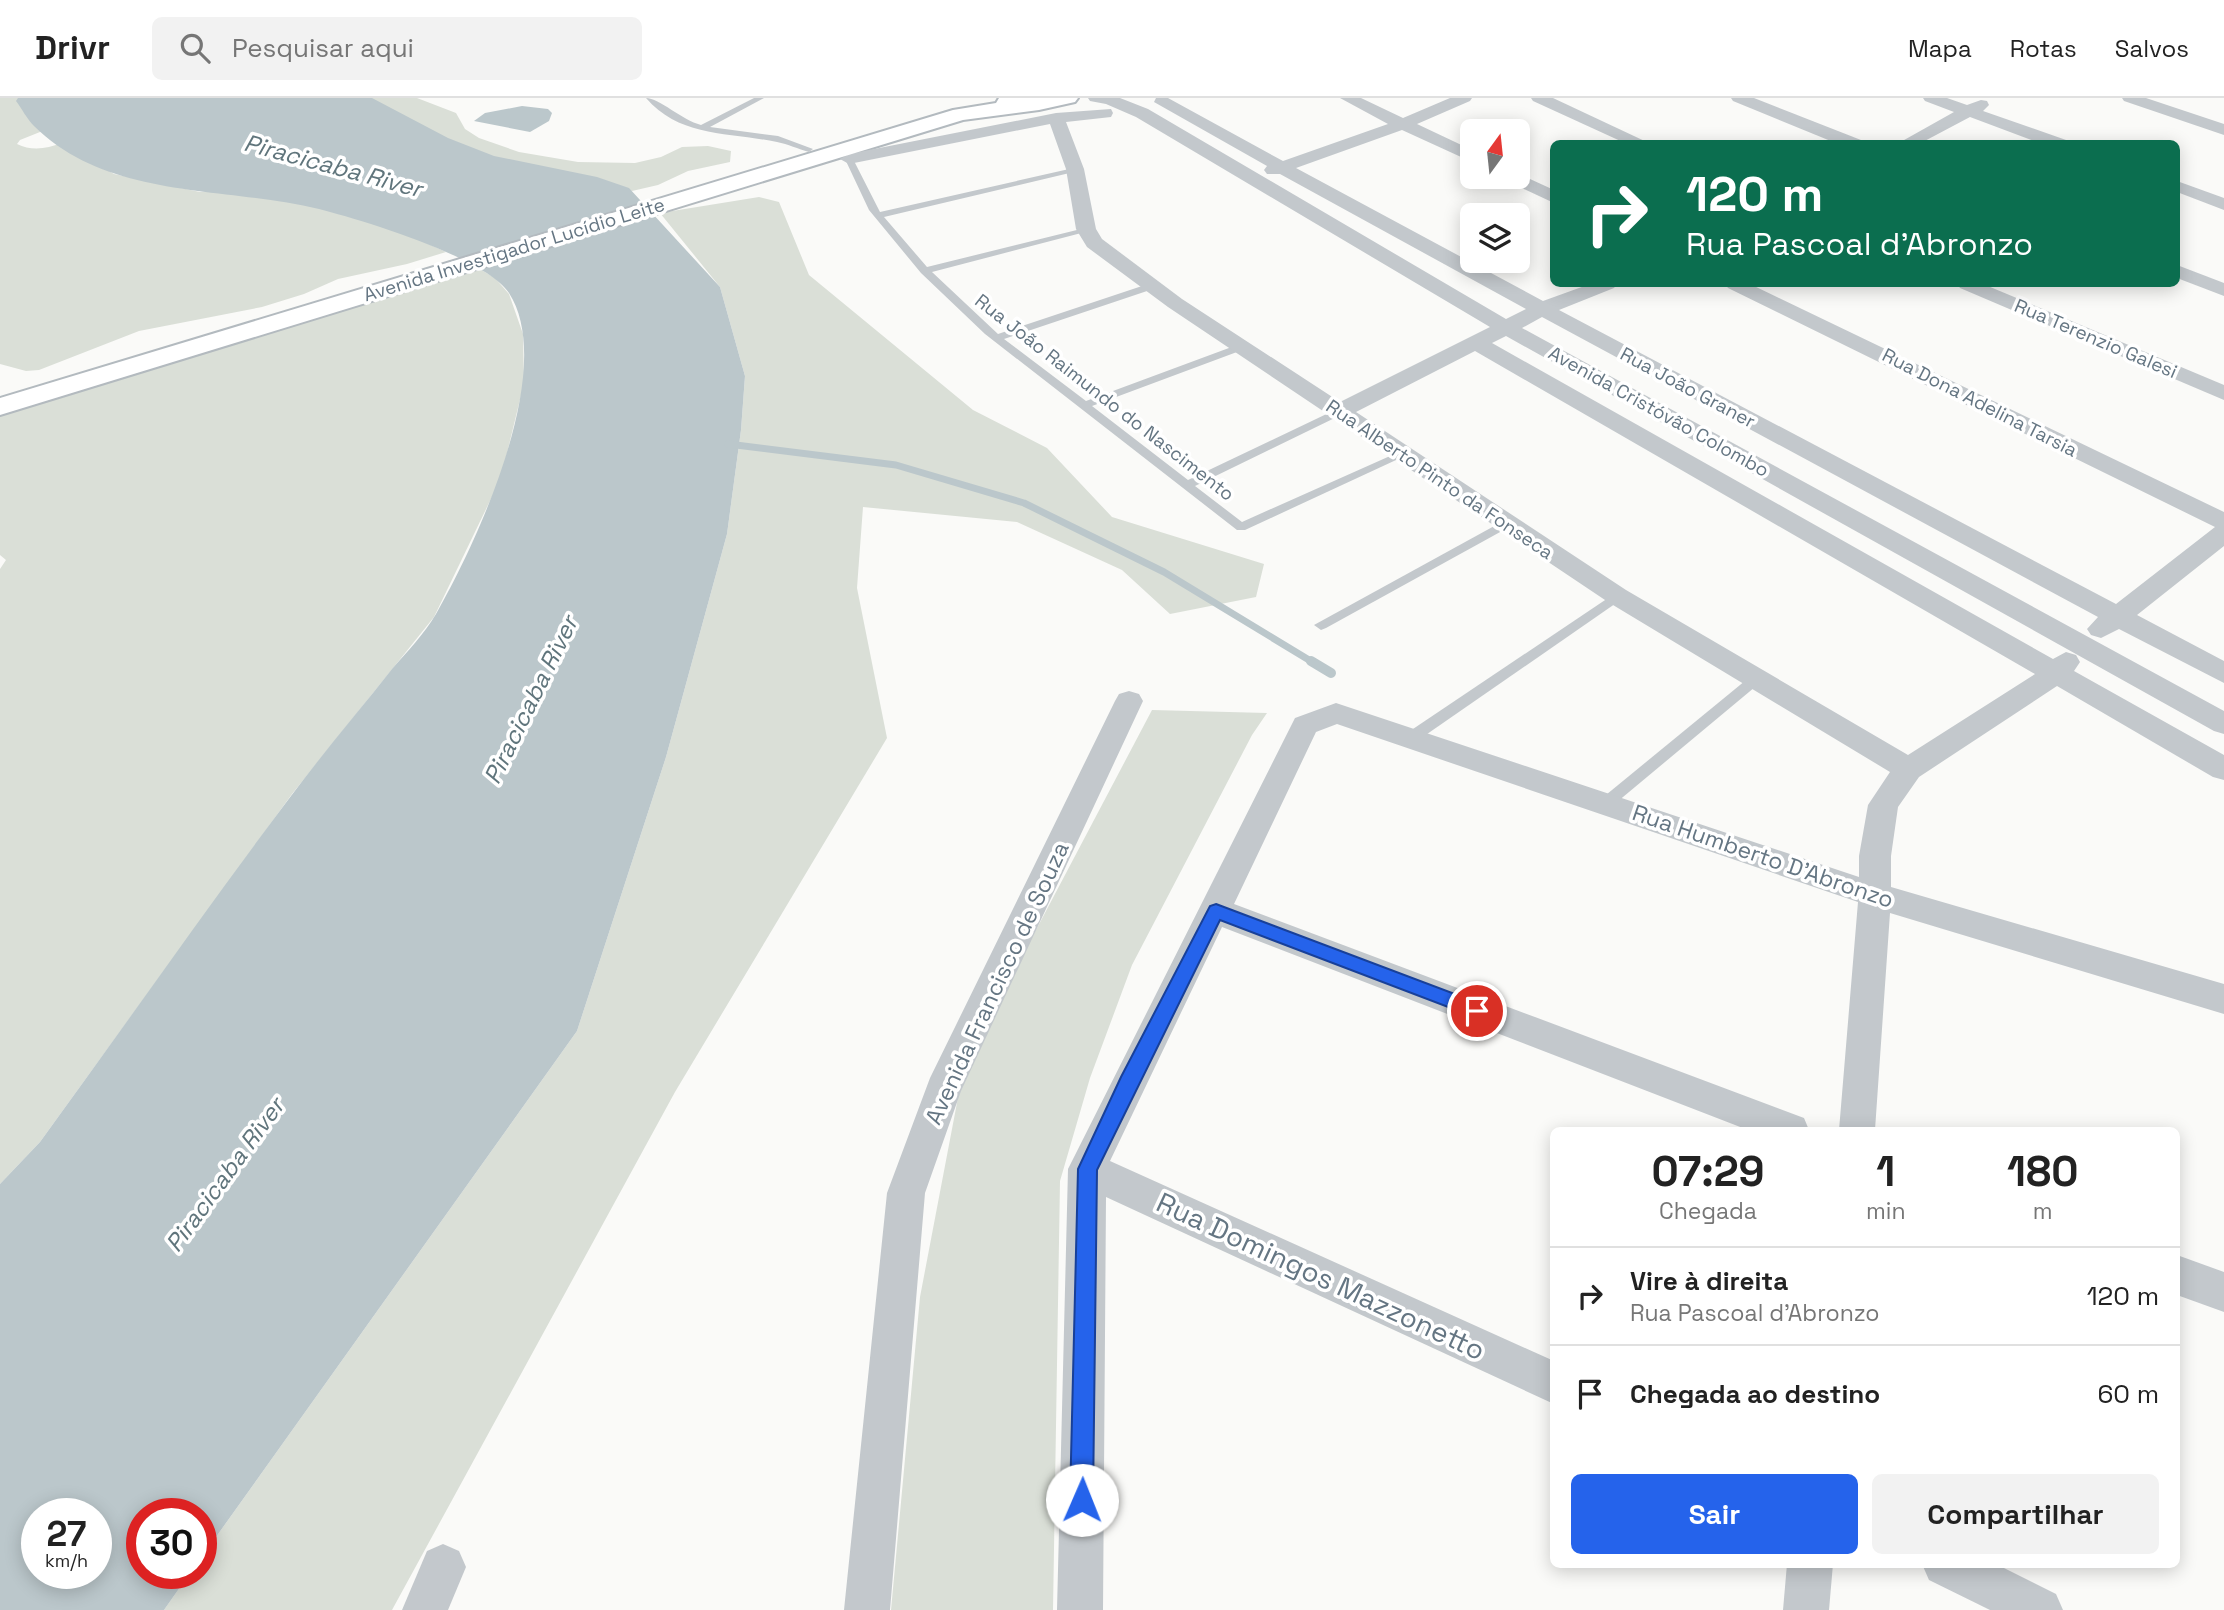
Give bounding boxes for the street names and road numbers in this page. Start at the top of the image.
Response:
street label: Avenida Investigador Lucídio Leite [361,192,668,307]
street label: Rua João Raimundo do Nascimento [970,288,1239,507]
street label: Rua Terenzio Galesi [2011,293,2181,384]
street label: Avenida Cristóvão Colombo [1544,340,1774,483]
street label: Rua João Graner [1616,341,1760,434]
street label: Rua Dona Adelina Tarsia [1878,342,2082,463]
street label: Rua Alberto Pinto da Fonseca [1321,394,1558,565]
street label: Rua Humberto D'Abronzo [1628,797,1898,915]
street label: Avenida Francisco de Souza [918,837,1076,1129]
street label: Rua Domingos Mazzonetto [1151,1184,1491,1368]

